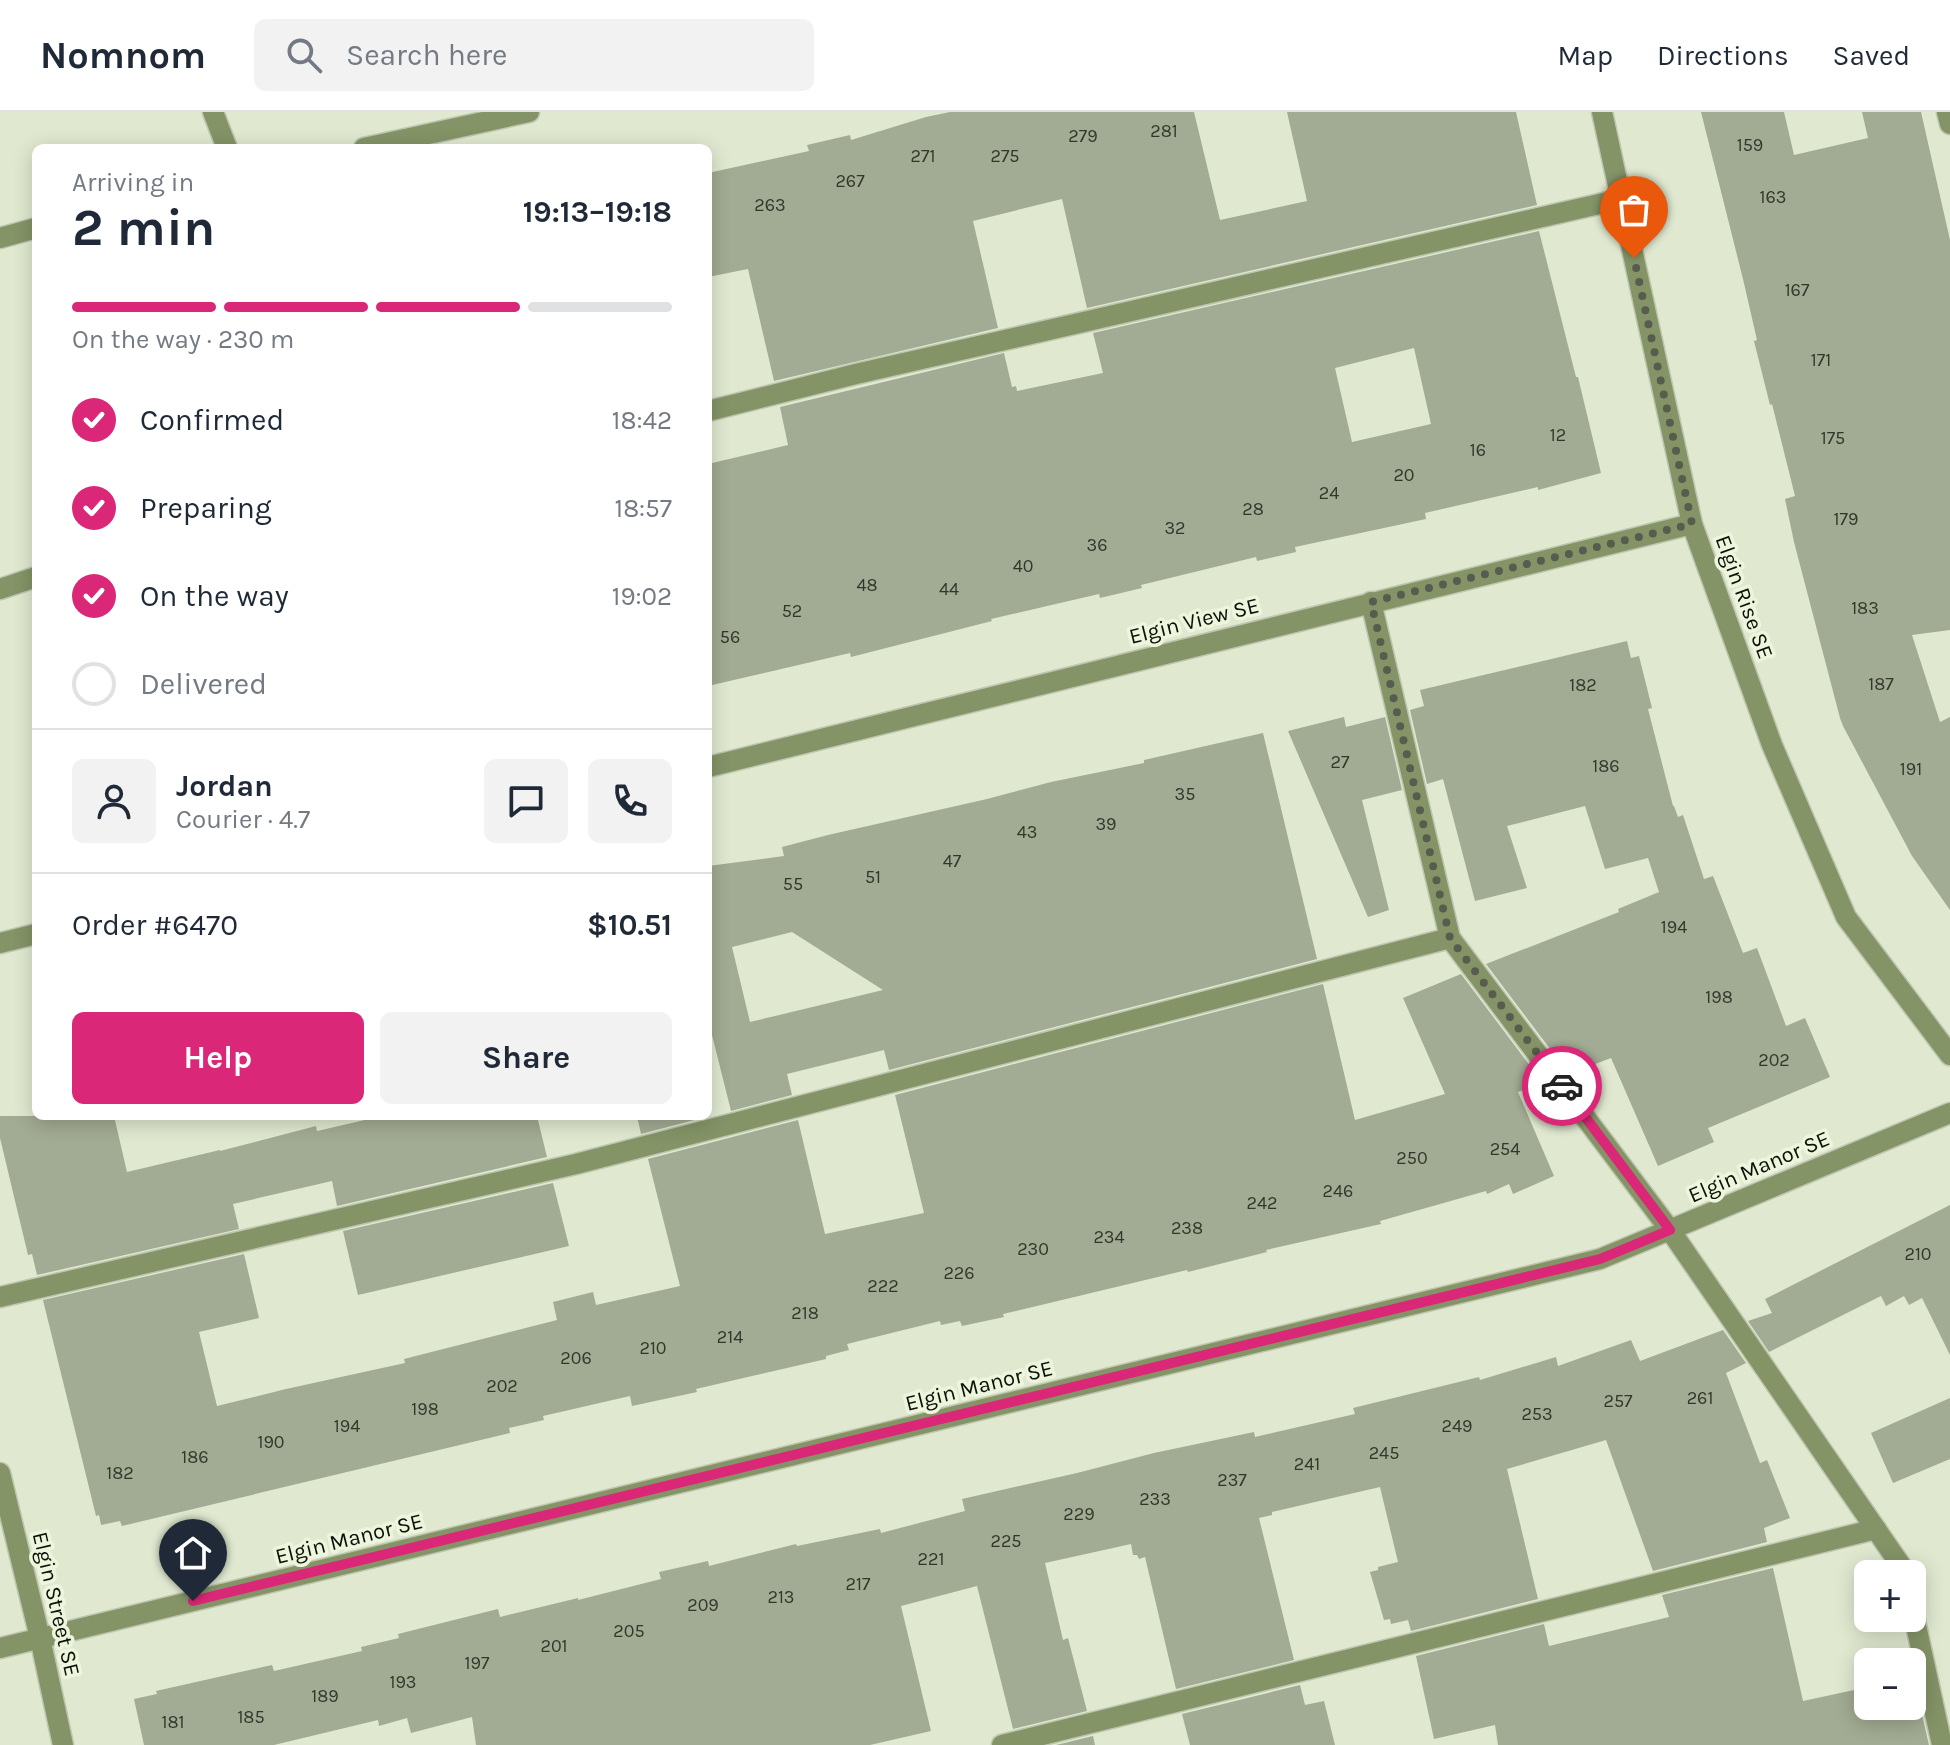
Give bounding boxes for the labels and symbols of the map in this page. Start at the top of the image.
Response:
house number: 281 [1150,120,1178,142]
house number: 279 [1068,125,1098,147]
house number: 159 [1737,134,1763,156]
house number: 271 [911,145,935,167]
house number: 275 [990,145,1020,167]
house number: 267 [835,170,865,192]
pin [1600,176,1668,258]
house number: 163 [1760,186,1786,208]
house number: 263 [754,194,786,216]
house number: 167 [1785,279,1810,301]
house number: 171 [1811,349,1831,371]
house number: 12 [1550,424,1566,446]
house number: 175 [1821,427,1845,449]
house number: 16 [1470,439,1486,461]
house number: 20 [1393,464,1415,486]
house number: 24 [1319,482,1339,504]
house number: 28 [1242,498,1264,520]
house number: 179 [1834,508,1858,530]
house number: 32 [1164,517,1186,539]
street label: Elgin Rise SE [1710,532,1778,662]
house number: 36 [1087,534,1107,556]
house number: 40 [1013,555,1033,577]
house number: 48 [856,574,878,596]
house number: 44 [939,578,959,600]
street label: Elgin View SE [1126,592,1262,650]
house number: 183 [1851,597,1879,619]
house number: 52 [782,600,802,622]
house number: 56 [720,626,740,648]
house number: 187 [1868,673,1894,695]
house number: 182 [1569,674,1597,696]
house number: 27 [1331,751,1350,773]
house number: 186 [1592,755,1620,777]
house number: 191 [1900,758,1922,780]
house number: 35 [1175,783,1195,805]
house number: 39 [1095,813,1117,835]
house number: 43 [1017,821,1037,843]
house number: 47 [943,850,962,872]
house number: 51 [865,866,881,888]
house number: 55 [783,873,803,895]
house number: 194 [1661,916,1687,938]
house number: 198 [1705,986,1733,1008]
courier [1522,1046,1602,1126]
house number: 202 [1758,1049,1790,1071]
street label: Elgin Manor SE [1684,1126,1834,1208]
house number: 254 [1490,1138,1520,1160]
house number: 250 [1396,1147,1428,1169]
house number: 246 [1323,1180,1353,1202]
house number: 242 [1247,1192,1277,1214]
house number: 238 [1171,1217,1203,1239]
house number: 234 [1093,1226,1125,1248]
house number: 230 [1017,1238,1049,1260]
house number: 210 [1904,1243,1932,1265]
house number: 226 [943,1262,975,1284]
house number: 222 [867,1275,899,1297]
house number: 218 [791,1302,819,1324]
house number: 214 [717,1326,743,1348]
house number: 210 [639,1337,667,1359]
house number: 206 [560,1347,592,1369]
street label: Elgin Manor SE [903,1355,1055,1417]
house number: 202 [486,1375,518,1397]
house number: 261 [1687,1387,1713,1409]
house number: 257 [1603,1390,1633,1412]
house number: 198 [411,1398,439,1420]
house number: 253 [1521,1403,1553,1425]
house number: 194 [334,1415,360,1437]
house number: 249 [1442,1415,1472,1437]
house number: 190 [257,1431,285,1453]
house number: 245 [1369,1442,1399,1464]
house number: 186 [181,1446,209,1468]
house number: 241 [1294,1453,1320,1475]
house number: 182 [106,1462,134,1484]
house number: 237 [1217,1469,1247,1491]
house number: 233 [1139,1488,1171,1510]
house number: 229 [1063,1503,1095,1525]
street label: Elgin Manor SE [273,1508,425,1570]
pin [159,1519,227,1601]
street label: Elgin Street SE [27,1529,85,1679]
house number: 225 [990,1530,1022,1552]
house number: 221 [918,1548,944,1570]
house number: 217 [846,1573,871,1595]
house number: 213 [767,1586,795,1608]
house number: 209 [687,1594,719,1616]
house number: 205 [613,1620,645,1642]
house number: 201 [540,1635,568,1657]
house number: 197 [465,1652,490,1674]
house number: 193 [389,1671,417,1693]
house number: 189 [311,1685,339,1707]
house number: 185 [237,1706,265,1728]
house number: 181 [162,1711,184,1733]

